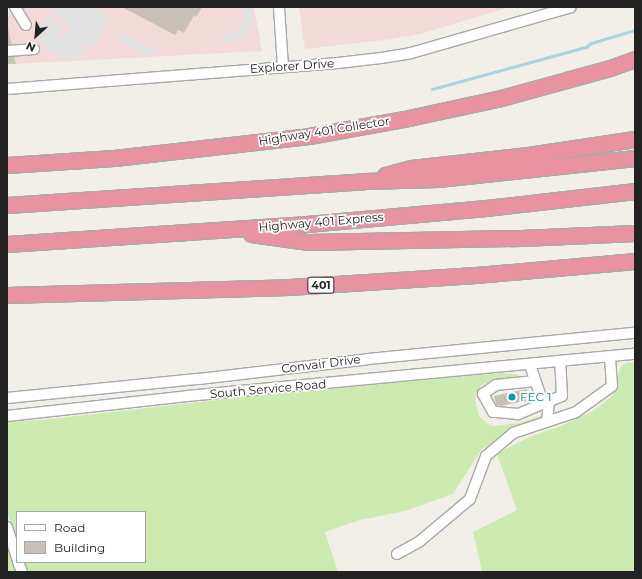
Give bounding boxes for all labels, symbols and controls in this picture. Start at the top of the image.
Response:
north arrow [16,16,56,56]
text: N [24,39,38,55]
street label: Explorer Drive [249,56,335,76]
street label: Highway 401 Collector [257,114,391,148]
street label: Highway 401 Express [258,209,384,235]
road number: 401 [307,276,335,294]
street label: Convair Drive [281,352,361,376]
street label: South Service Road [209,377,327,401]
place label: FEC 1 [520,390,552,404]
marker: FEC 1 [507,392,517,402]
legend [16,511,146,563]
text: Road [54,520,85,535]
text: Building [54,540,105,555]

